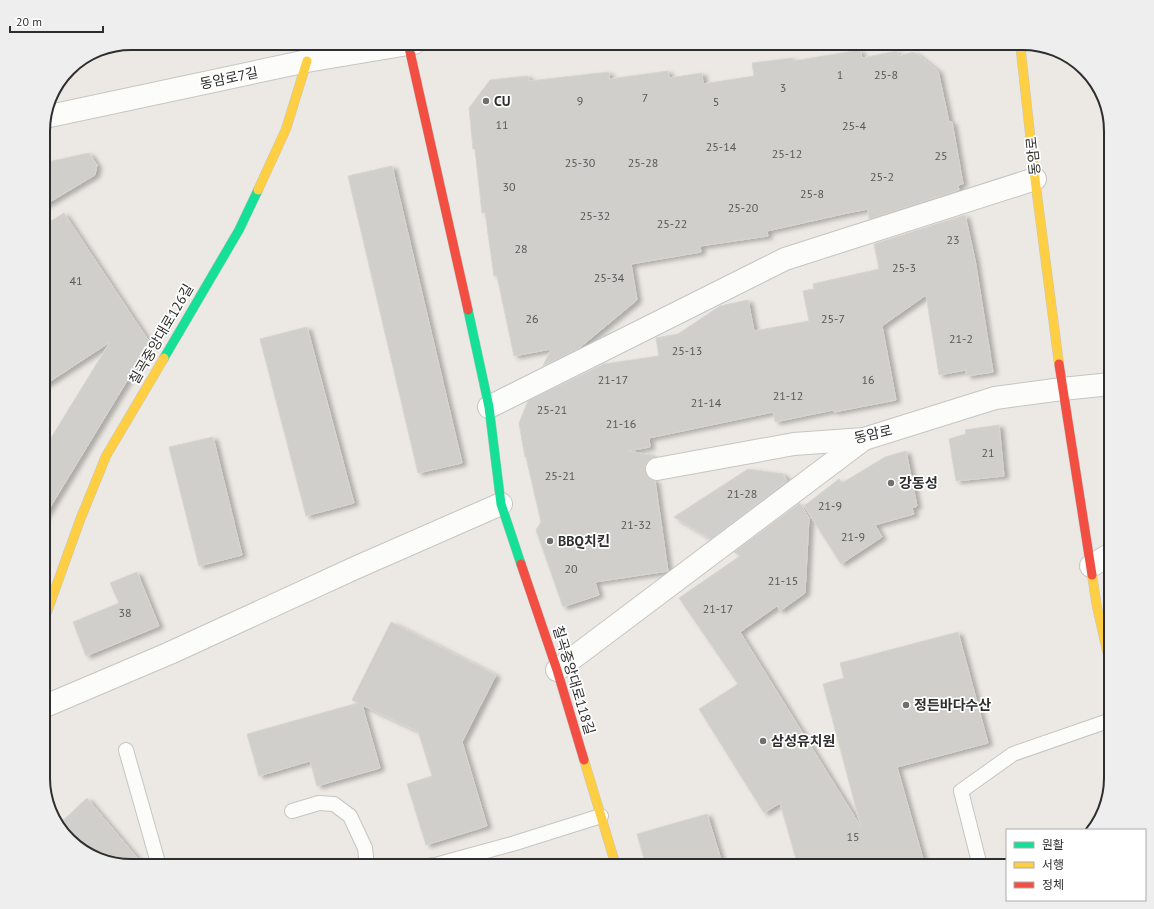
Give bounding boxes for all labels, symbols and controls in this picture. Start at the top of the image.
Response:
scale bar [10,8,103,34]
text: 20 m [16,14,42,29]
street label: 동암로7길 [198,63,260,93]
house number: 1 [837,67,843,82]
house number: 25-8 [874,67,898,82]
house number: 3 [780,80,786,95]
house number: 7 [642,90,648,105]
place label: CU [494,92,511,110]
house number: 9 [577,93,583,108]
house number: 5 [713,94,719,109]
marker: CU [481,96,491,106]
house number: 11 [495,117,509,132]
house number: 25-4 [842,118,866,133]
street label: 동암로 [1022,136,1044,176]
house number: 25-14 [706,139,737,154]
house number: 25-12 [772,146,802,161]
house number: 25 [934,148,948,163]
house number: 25-30 [565,155,596,170]
house number: 25-28 [628,155,658,170]
house number: 25-2 [870,169,894,184]
house number: 30 [502,179,516,194]
house number: 25-8 [800,186,824,201]
house number: 25-20 [728,200,759,215]
house number: 25-32 [580,208,610,223]
house number: 25-22 [657,216,687,231]
house number: 23 [946,232,960,247]
house number: 28 [514,241,528,256]
house number: 25-3 [892,260,916,275]
house number: 25-34 [594,270,625,285]
house number: 41 [69,273,83,288]
street label: 칠곡중앙대로126길 [125,281,197,387]
house number: 26 [525,311,539,326]
house number: 25-7 [821,311,845,326]
house number: 21-2 [949,331,973,346]
house number: 25-13 [672,343,702,358]
house number: 21-17 [598,372,628,387]
house number: 16 [861,372,875,387]
house number: 21-12 [773,388,803,403]
house number: 21-14 [691,395,722,410]
house number: 25-21 [537,402,567,417]
house number: 21-16 [606,416,636,431]
street label: 동암로 [852,421,894,447]
house number: 21 [981,445,995,460]
house number: 25-21 [545,468,575,483]
place label: 강동성 [899,474,938,492]
marker: 강동성 [886,478,896,488]
house number: 21-28 [727,486,757,501]
house number: 21-9 [818,498,842,513]
house number: 21-32 [621,517,651,532]
house number: 21-9 [841,529,865,544]
place label: BBQ치킨 [558,532,610,550]
marker: BBQ치킨 [545,536,555,546]
house number: 20 [564,561,578,576]
house number: 21-15 [768,573,798,588]
house number: 21-17 [703,601,733,616]
house number: 38 [118,605,132,620]
street label: 칠곡중앙대로118길 [549,623,599,737]
place label: 정든바다수산 [914,696,991,714]
marker: 정든바다수산 [901,700,911,710]
place label: 삼성유치원 [771,732,835,750]
marker: 삼성유치원 [758,736,768,746]
house number: 15 [846,829,860,844]
legend [1006,829,1146,901]
text: 원활 [1042,837,1064,852]
text: 서행 [1042,857,1064,872]
text: 정체 [1042,877,1064,892]

